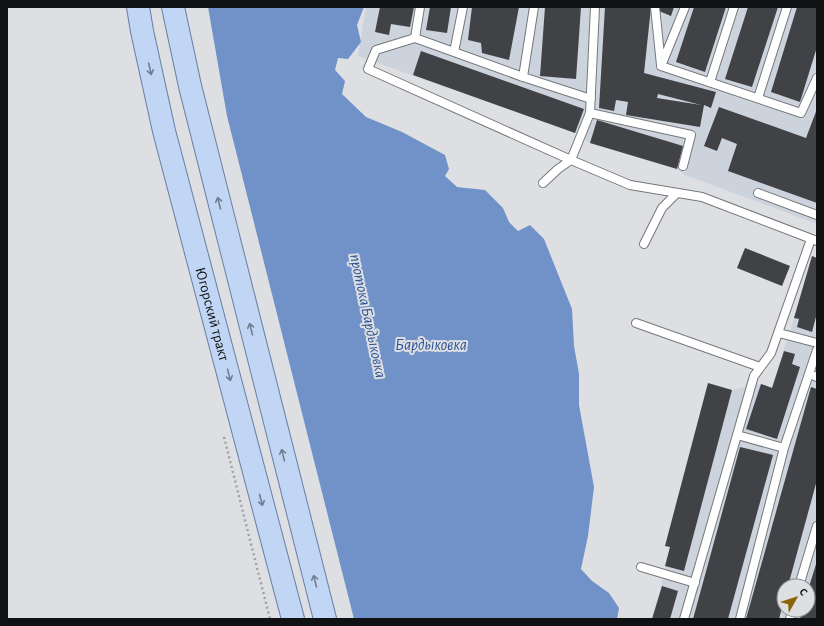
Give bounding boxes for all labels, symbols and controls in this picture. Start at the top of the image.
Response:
one-way arrow [147,62,155,75]
one-way arrow [215,197,222,210]
water label: протока Бардыковка [346,253,389,380]
street label: Югорский тракт [193,266,232,363]
one-way arrow [246,323,254,336]
water label: Бардыковка [395,337,467,354]
one-way arrow [225,368,233,381]
one-way arrow [278,449,286,462]
one-way arrow [258,493,266,506]
one-way arrow [311,575,318,588]
north arrow [776,578,816,618]
text: С [797,586,810,598]

